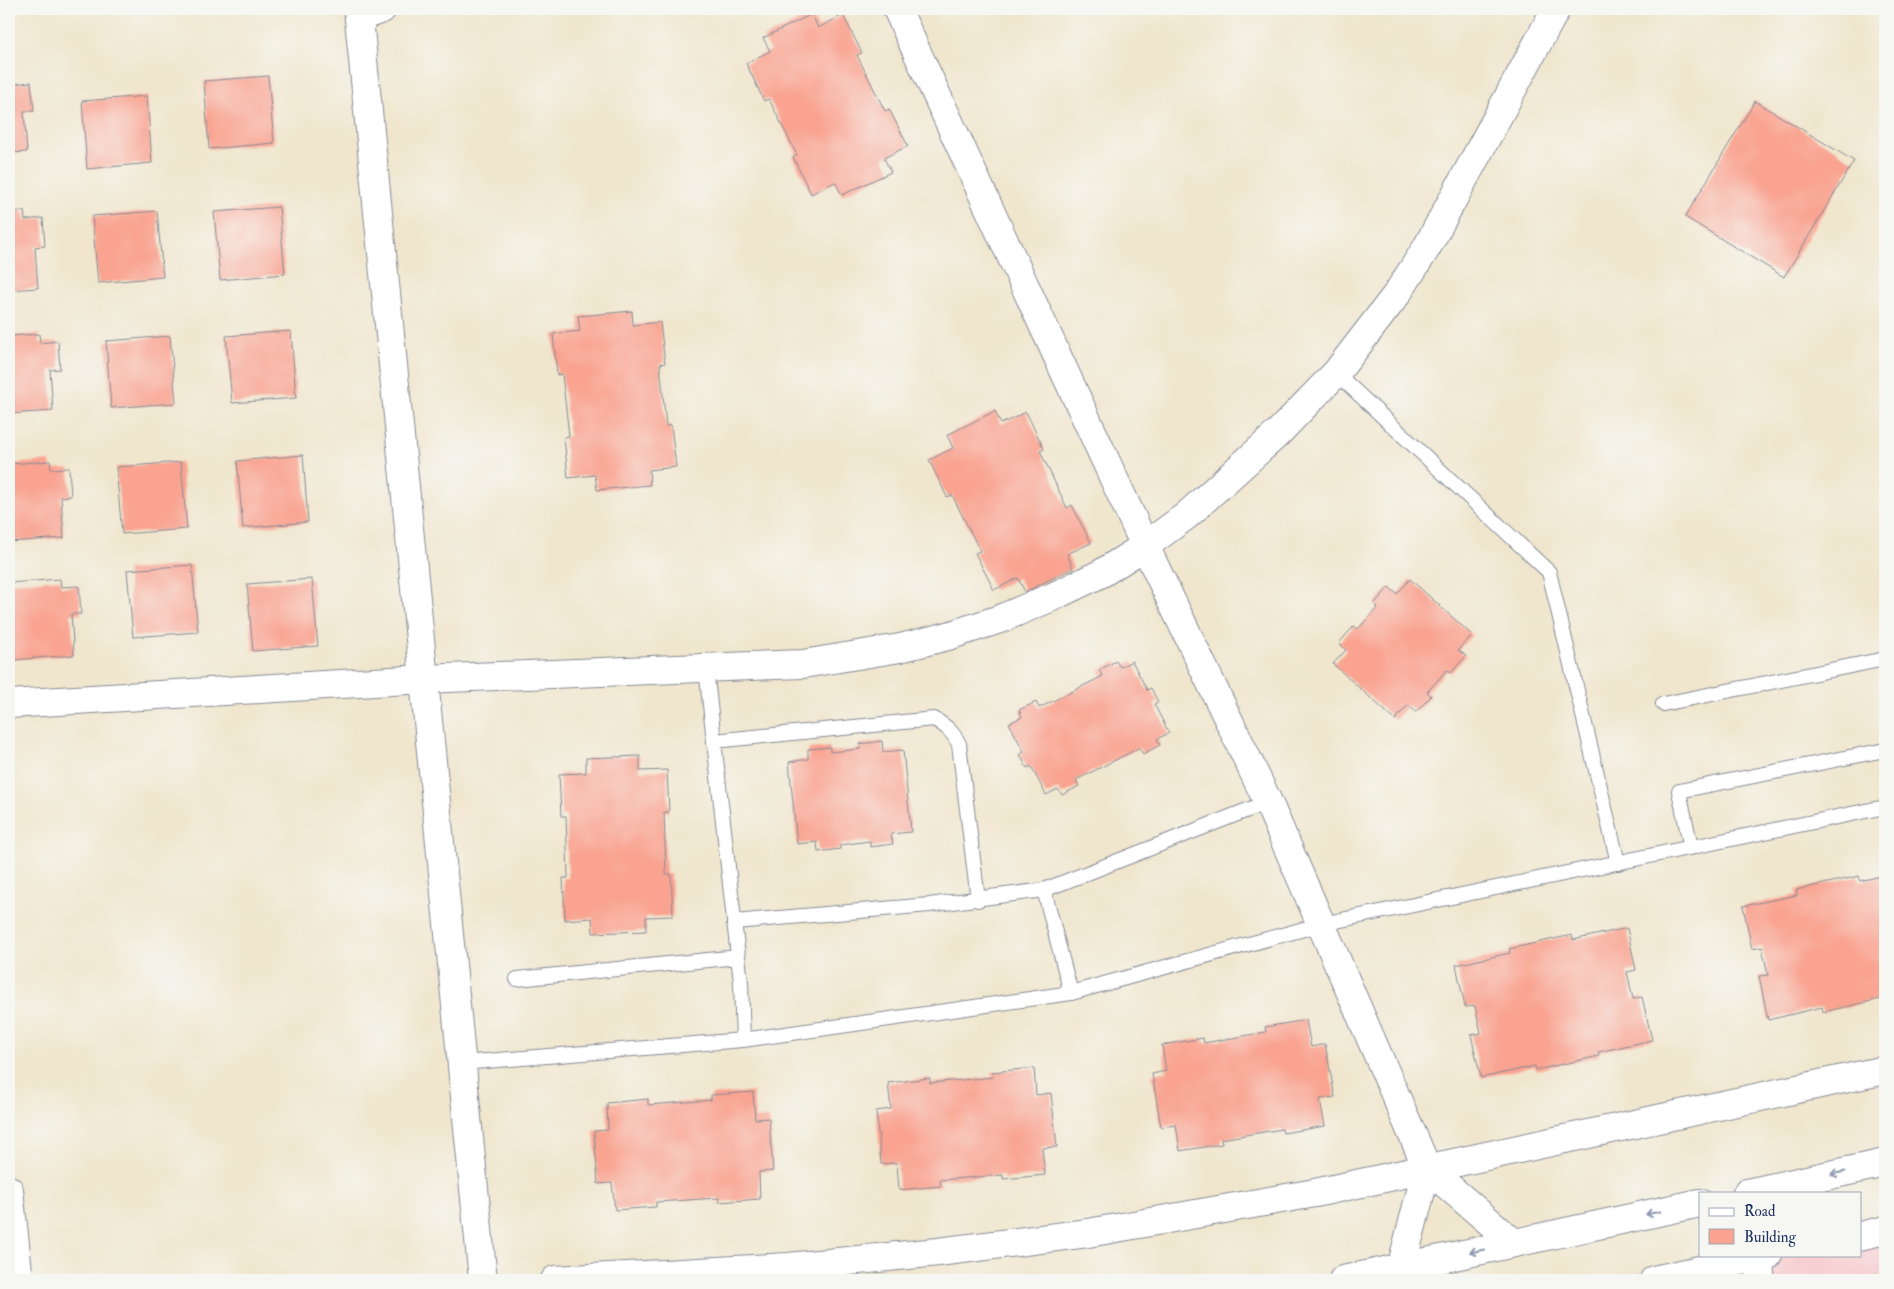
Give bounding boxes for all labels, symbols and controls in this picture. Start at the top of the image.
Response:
one-way arrow [1830,1169,1846,1178]
legend [1699,1192,1862,1256]
text: Road [1744,1202,1776,1221]
one-way arrow [1645,1209,1661,1218]
text: Building [1744,1228,1796,1247]
one-way arrow [1469,1247,1485,1256]

